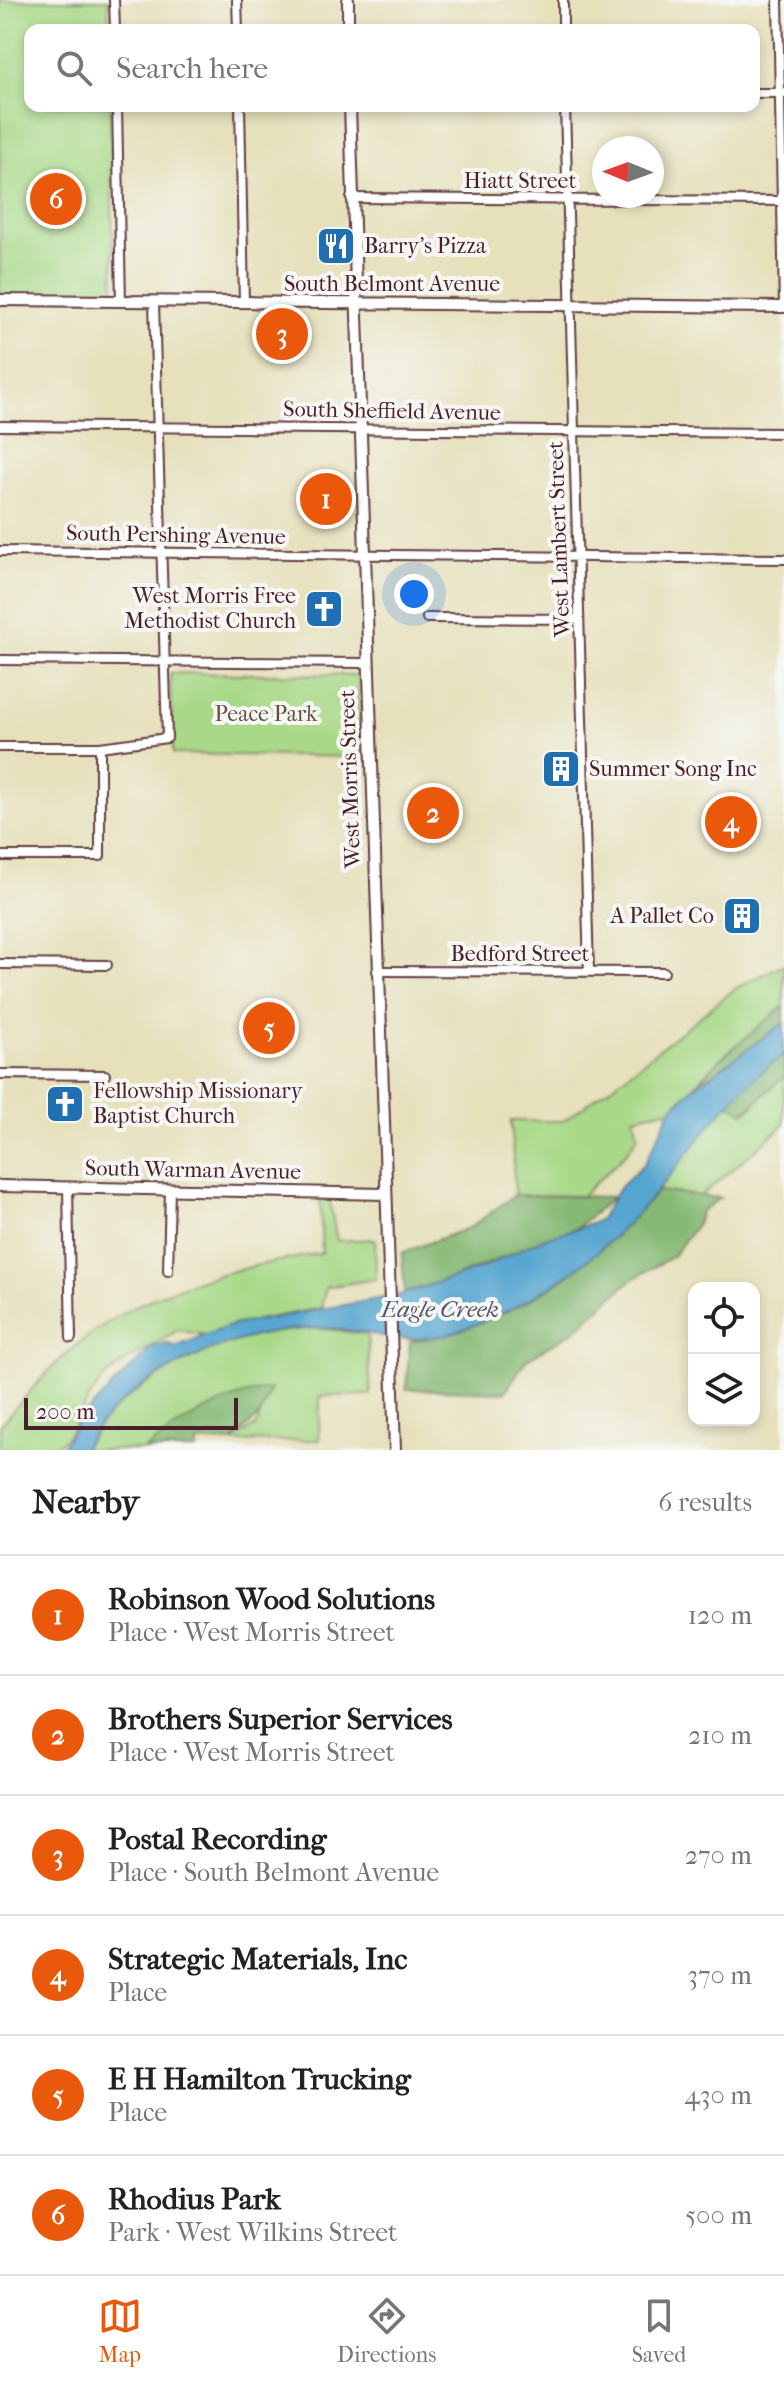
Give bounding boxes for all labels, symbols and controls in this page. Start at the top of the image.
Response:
search box [24,24,760,112]
icon: search [52,46,96,90]
text: Search here [116,51,268,86]
north arrow [592,136,664,208]
street label: Hiatt Street [464,168,576,194]
pin: 6 [30,169,82,229]
restaurant icon: Barry's Pizza [315,225,357,267]
place label: Barry's Pizza [364,233,487,259]
street label: South Belmont Avenue [284,271,500,297]
pin: 3 [256,304,308,364]
street label: South Sheffield Avenue [283,396,501,426]
street label: West Lambert Street [543,441,575,638]
pin: 1 [300,469,352,529]
street label: South Pershing Avenue [66,520,286,550]
your location [394,574,434,614]
place label: West Morris Free Methodist Church [124,583,297,634]
church icon: West Morris Free Methodist Church [303,588,345,630]
street label: West Morris Street [334,689,366,870]
park label: Peace Park [215,701,318,727]
building icon: Summer Song Inc [540,748,582,790]
place label: Summer Song Inc [589,756,757,782]
pin: 2 [407,783,459,843]
pin: 4 [705,792,757,852]
building icon: A Pallet Co [721,895,763,937]
place label: A Pallet Co [609,903,714,929]
street label: Bedford Street [451,941,590,967]
pin: 5 [243,998,295,1058]
place label: Fellowship Missionary Baptist Church [93,1078,304,1129]
church icon: Fellowship Missionary Baptist Church [44,1083,86,1125]
street label: South Warman Avenue [85,1155,301,1185]
map controls [688,1282,760,1426]
button: locate [688,1282,760,1354]
water label: Eagle Creek [379,1295,499,1323]
button: layers [688,1354,760,1426]
scale bar [24,1394,238,1430]
text: 200 m [36,1399,95,1425]
text: Nearby [32,1482,139,1522]
text: 6 results [658,1487,752,1518]
text: Robinson Wood Solutions [108,1582,435,1617]
text: 1 [53,1600,63,1631]
text: 120 m [688,1600,752,1631]
text: Place · West Morris Street [108,1617,395,1648]
text: Brothers Superior Services [108,1702,453,1737]
text: 2 [51,1720,65,1751]
text: 210 m [688,1720,752,1751]
text: Place · West Morris Street [108,1737,395,1768]
text: Postal Recording [108,1822,327,1857]
text: 3 [53,1840,63,1871]
text: 270 m [685,1840,752,1871]
text: Place · South Belmont Avenue [108,1857,439,1888]
text: Strategic Materials, Inc [108,1942,407,1977]
text: 4 [50,1960,66,1991]
text: 370 m [687,1960,752,1991]
text: Place [108,1977,167,2008]
text: E H Hamilton Trucking [108,2062,411,2097]
text: 5 [52,2080,64,2111]
text: 430 m [684,2080,752,2111]
text: Place [108,2097,167,2128]
text: Rhodius Park [108,2182,281,2217]
text: 6 [51,2200,65,2231]
text: 500 m [685,2200,752,2231]
text: Park · West Wilkins Street [108,2217,397,2248]
tab: Map [98,2294,142,2368]
tab: Directions [337,2294,436,2368]
tab: Saved [632,2294,686,2368]

